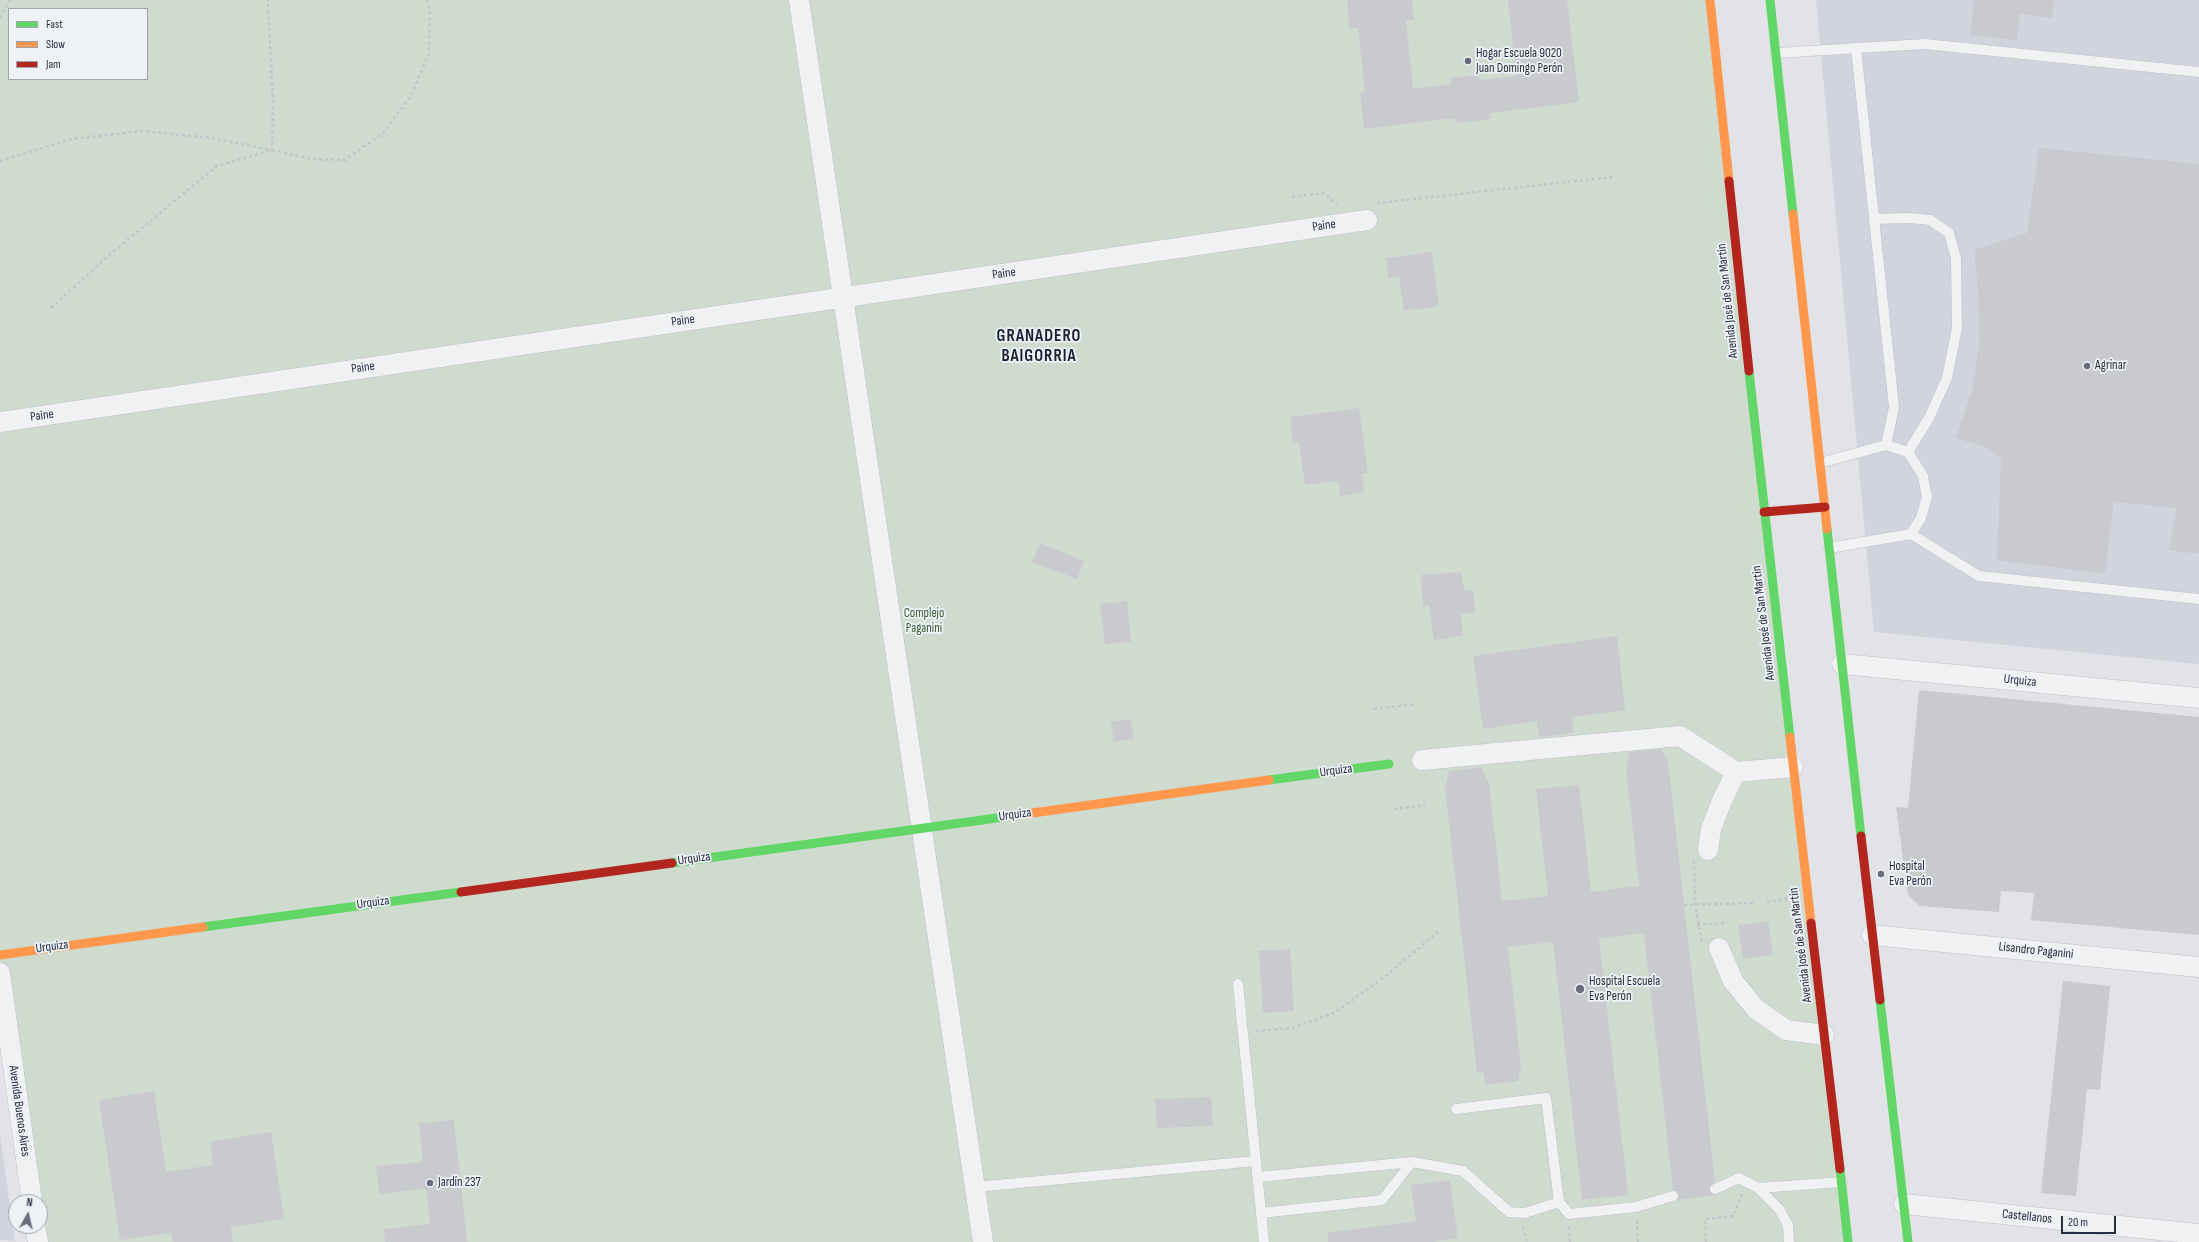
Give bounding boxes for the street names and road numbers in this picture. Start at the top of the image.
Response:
street label: Paine [1311,216,1337,236]
street label: Avenida José de San Martín [1714,243,1742,359]
street label: Paine [991,265,1017,283]
street label: Paine [670,312,696,330]
street label: Paine [350,359,376,377]
street label: Paine [29,407,55,425]
street label: Avenida José de San Martín [1749,565,1779,681]
street label: Urquiza [2003,672,2037,690]
street label: Urquiza [1319,761,1353,781]
street label: Urquiza [998,805,1032,825]
street label: Urquiza [677,849,711,869]
street label: Avenida José de San Martín [1786,887,1816,1003]
street label: Urquiza [356,893,390,913]
street label: Urquiza [35,937,69,957]
street label: Lisandro Paganini [1998,939,2074,963]
street label: Avenida Buenos Aires [5,1065,33,1157]
street label: Castellanos [2001,1207,2053,1227]

